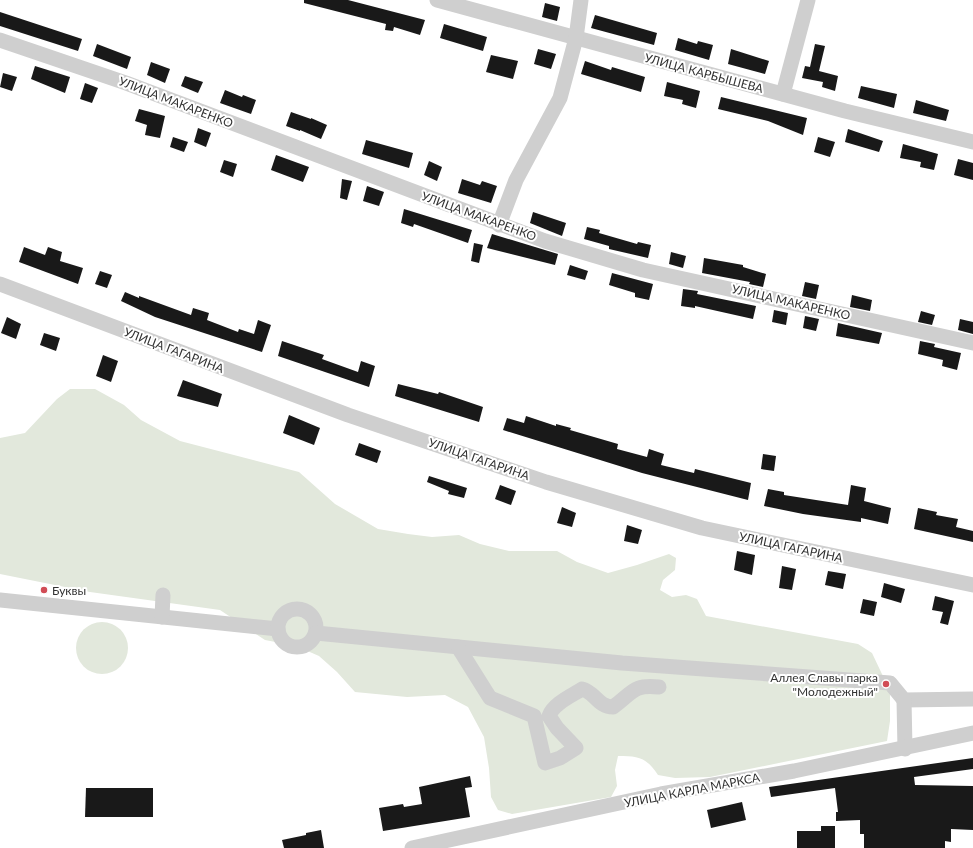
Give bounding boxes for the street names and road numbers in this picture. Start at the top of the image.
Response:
street label: УЛИЦА КАРБЫШЕВА [643,50,766,96]
street label: УЛИЦА МАКАРЕНКО [117,73,236,131]
street label: УЛИЦА МАКАРЕНКО [420,188,539,244]
street label: УЛИЦА МАКАРЕНКО [730,281,852,323]
street label: УЛИЦА ГАГАРИНА [122,324,227,376]
street label: УЛИЦА ГАГАРИНА [427,435,532,484]
street label: УЛИЦА ГАГАРИНА [738,529,845,566]
street label: УЛИЦА КАРЛА МАРКСА [623,769,762,811]

